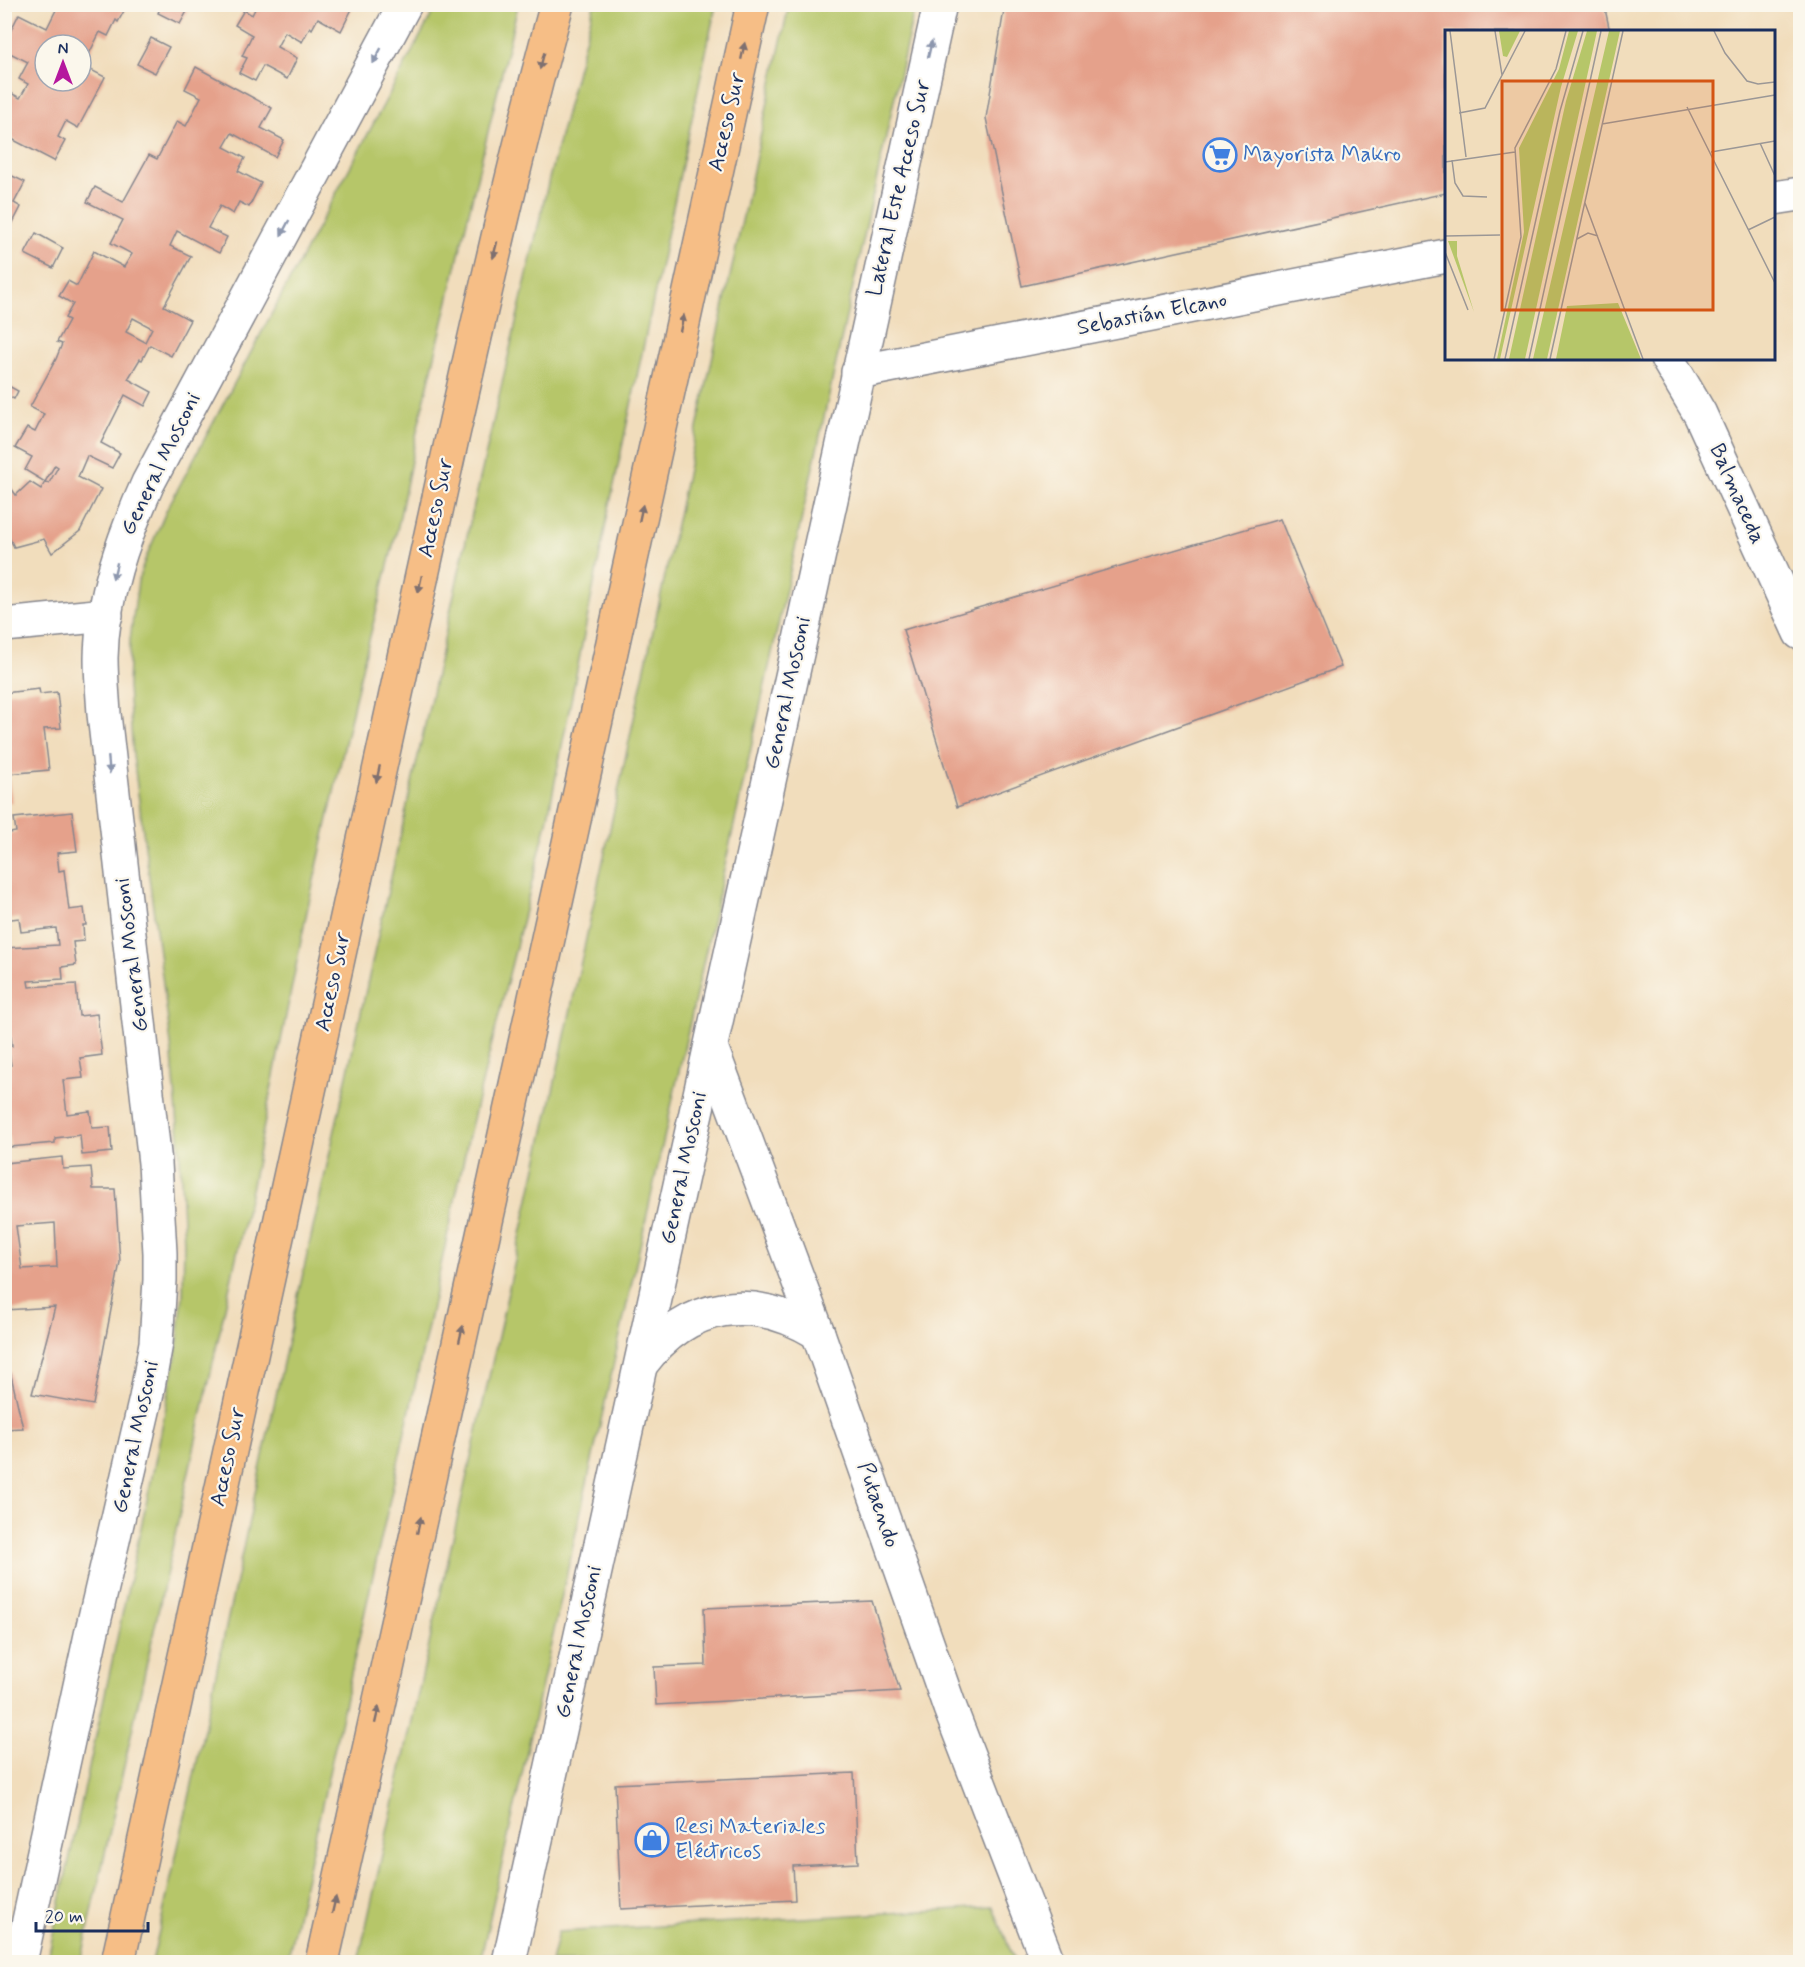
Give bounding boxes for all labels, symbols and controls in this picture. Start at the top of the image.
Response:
inset map [1445,30,1775,360]
north arrow [33,33,93,93]
text: N [58,39,68,60]
one-way arrow [926,40,936,58]
one-way arrow [739,41,748,60]
one-way arrow [372,48,382,65]
one-way arrow [536,52,546,70]
street label: Acceso Sur [702,69,752,174]
street label: Lateral Este Acceso Sur [860,76,938,299]
supermarket icon: Mayorista Makro [1202,137,1238,173]
place label: Mayorista Makro [1243,141,1401,169]
one-way arrow [280,220,290,237]
one-way arrow [490,241,500,259]
street label: Sebastián Elcano [1075,286,1229,342]
one-way arrow [678,313,687,332]
street label: General Mosconi [114,388,208,540]
street label: Balmaceda [1702,439,1772,549]
street label: Acceso Sur [412,455,460,560]
one-way arrow [637,504,646,523]
one-way arrow [109,562,119,580]
one-way arrow [414,575,424,593]
street label: General Mosconi [758,614,818,772]
one-way arrow [104,755,114,774]
one-way arrow [373,765,382,784]
street label: General Mosconi [109,876,155,1034]
street label: Acceso Sur [309,929,357,1034]
street label: General Mosconi [654,1089,714,1247]
one-way arrow [457,1325,467,1344]
street label: General Mosconi [106,1358,166,1516]
street label: Acceso Sur [204,1404,252,1509]
street label: Putaendo [850,1459,906,1551]
one-way arrow [415,1515,424,1534]
street label: General Mosconi [549,1563,609,1721]
one-way arrow [372,1706,382,1724]
place label: Resi Materiales Eléctricos [675,1813,826,1866]
shop icon: Resi Materiales Eléctricos [634,1822,670,1858]
scale bar [36,1895,148,1933]
one-way arrow [330,1896,340,1915]
text: 20 m [45,1905,83,1929]

